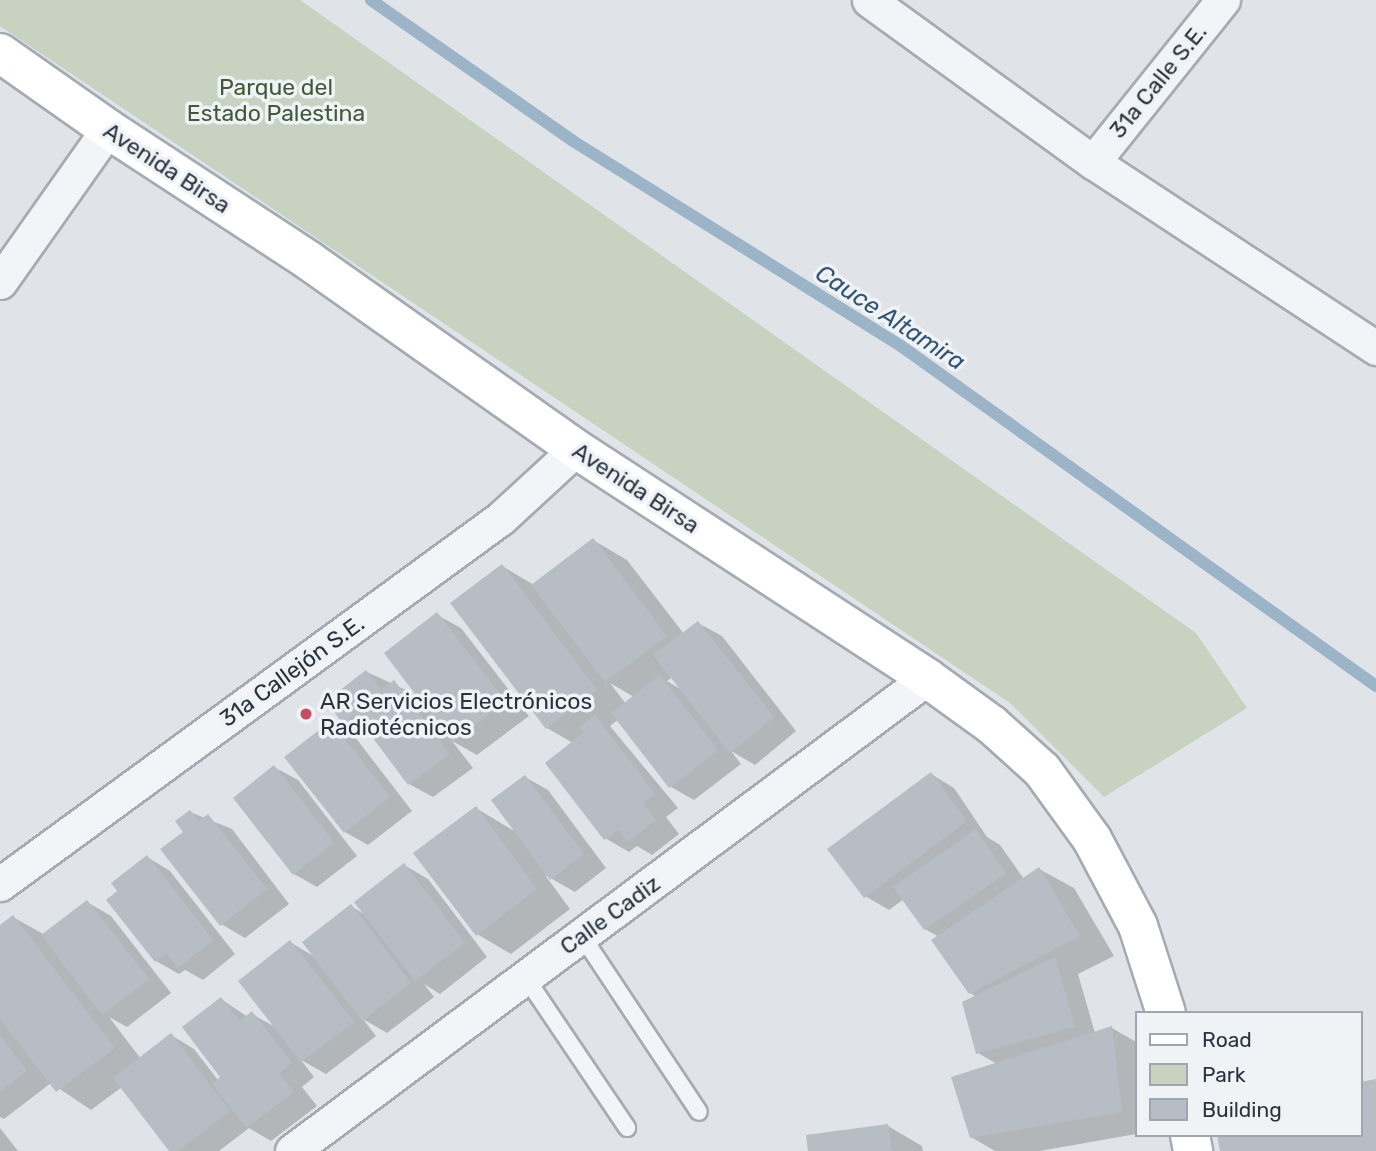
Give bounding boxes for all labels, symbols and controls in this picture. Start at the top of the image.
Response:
street label: 31a Calle S.E. [1104,18,1212,144]
park label: Parque del Estado Palestina [187,73,365,127]
street label: Avenida Birsa [98,117,236,219]
water label: Cauce Altamira [810,259,970,377]
street label: Avenida Birsa [567,437,705,539]
street label: 31a Callejón S.E. [214,609,370,733]
place label: AR Servicios Electrónicos Radiotécnicos [320,687,592,741]
marker: AR Servicios Electrónicos Radiotécnicos [298,706,314,722]
street label: Calle Cadiz [555,870,665,960]
legend [1134,1011,1362,1137]
text: Road [1202,1027,1252,1052]
text: Park [1202,1062,1246,1087]
text: Building [1202,1097,1282,1122]

